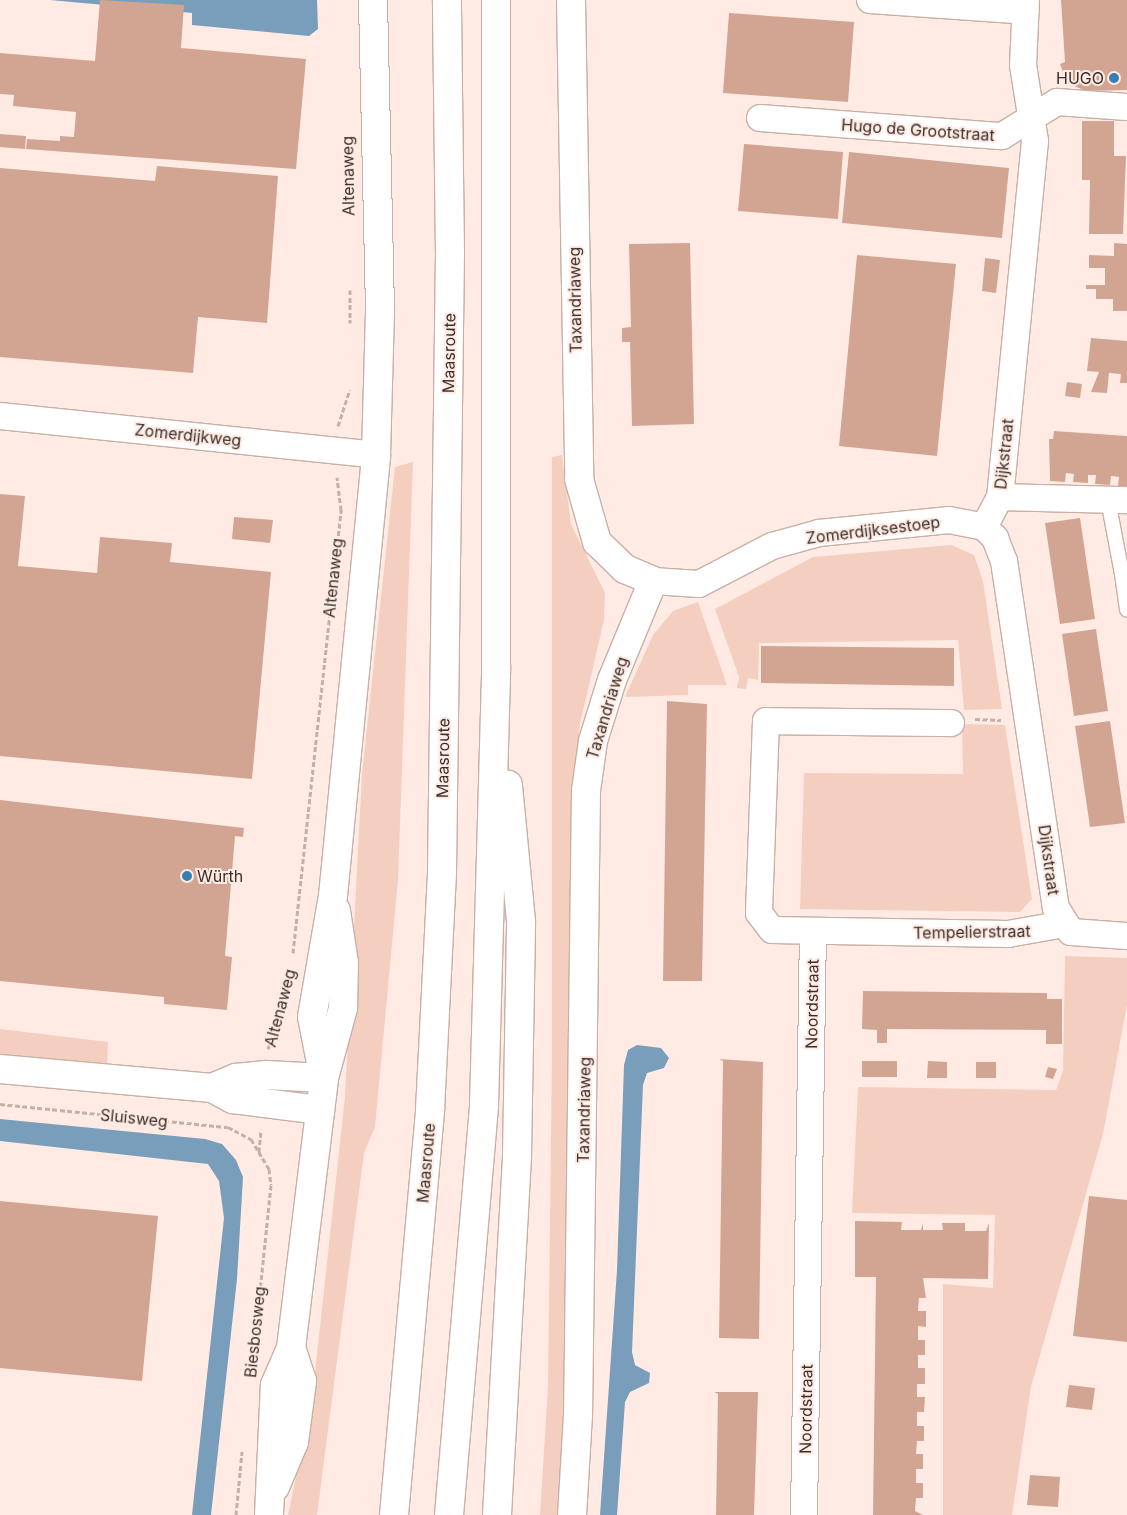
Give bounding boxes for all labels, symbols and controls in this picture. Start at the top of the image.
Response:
place label: HUGO [1056,68,1104,88]
marker: HUGO [1108,72,1120,84]
street label: Hugo de Grootstraat [841,115,995,145]
street label: Altenaweg [338,136,358,216]
street label: Taxandriaweg [564,247,586,353]
street label: Maasroute [439,313,459,393]
street label: Dijkstraat [991,418,1017,490]
street label: Zomerdijkweg [134,420,242,450]
street label: Zomerdijksestoep [805,512,941,548]
street label: Altenaweg [319,537,347,619]
street label: Taxandriaweg [582,654,632,762]
street label: Maasroute [433,718,453,798]
street label: Dijkstraat [1035,824,1063,896]
place label: Würth [197,866,243,886]
marker: Würth [181,870,193,882]
street label: Tempelierstraat [913,921,1031,943]
street label: Noordstraat [802,959,822,1049]
street label: Altenaweg [260,967,300,1049]
street label: Taxandriaweg [573,1057,595,1163]
street label: Sluisweg [99,1105,169,1131]
street label: Maasroute [413,1122,439,1204]
street label: Biesbosweg [241,1285,269,1379]
street label: Noordstraat [796,1364,816,1454]

